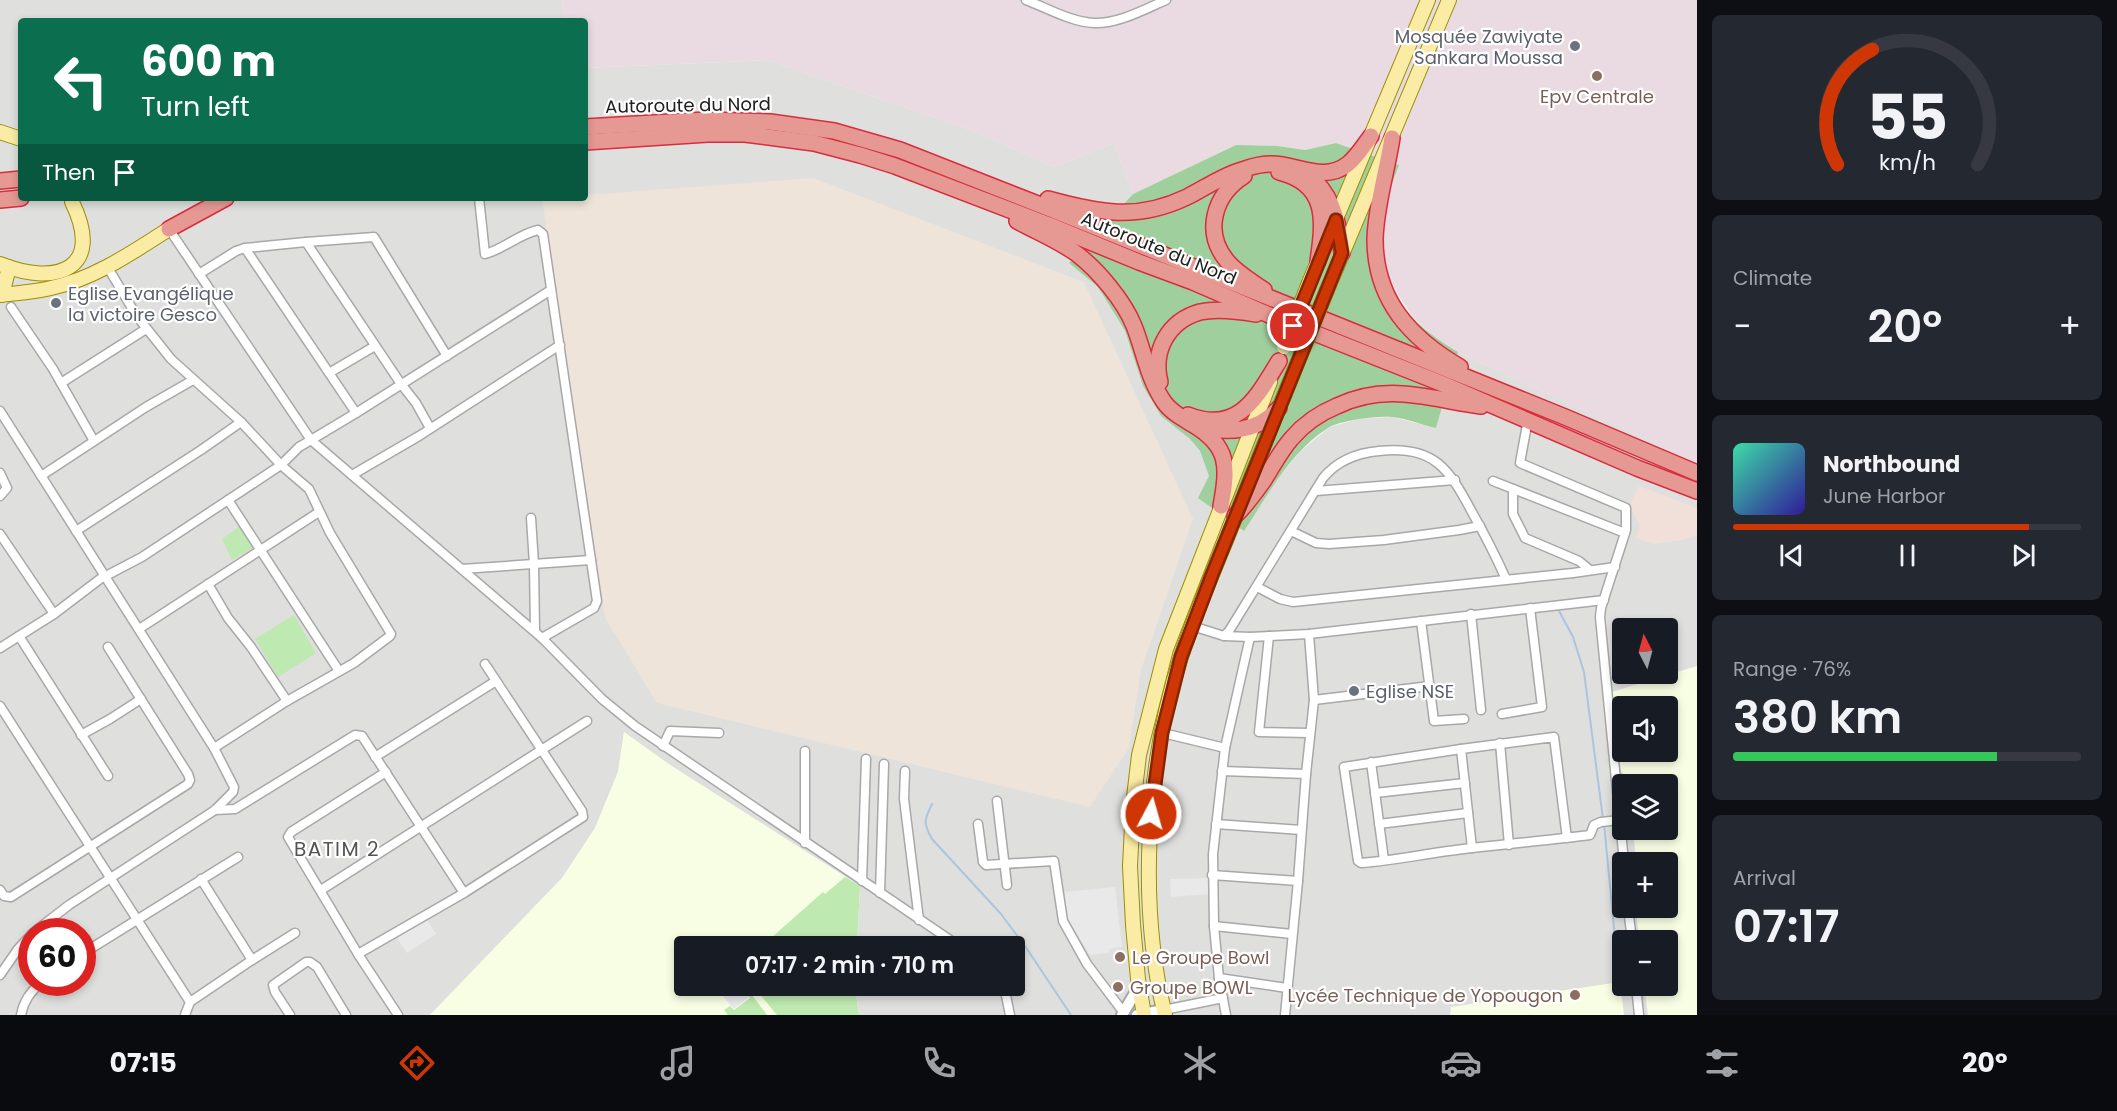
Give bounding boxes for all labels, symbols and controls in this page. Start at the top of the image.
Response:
place label: Mosquée Zawiyate Sankara Moussa [1395,24,1563,70]
text: 600 m [141,32,276,91]
marker: Mosquée Zawiyate Sankara Moussa [1568,39,1582,53]
icon: left [42,42,120,120]
marker: Epv Centrale [1590,69,1604,83]
text: 55 [1866,73,1948,161]
place label: Epv Centrale [1540,84,1654,109]
text: Turn left [141,88,250,125]
street label: Autoroute du Nord [605,91,771,119]
text: km/h [1878,147,1936,178]
icon: arrive [108,156,141,189]
text: Then [42,157,96,188]
street label: Autoroute du Nord [1078,205,1240,291]
text: Climate [1733,264,1812,292]
place label: Eglise Evangélique la victoire Gesco [68,281,234,327]
text: 20° [1867,295,1942,358]
marker: Eglise Evangélique la victoire Gesco [49,296,63,310]
pin [1267,300,1318,351]
text: − [1733,303,1751,350]
text: + [2058,303,2081,350]
icon: arrive [1276,309,1309,342]
text: Northbound [1823,449,1960,480]
text: June Harbor [1823,482,1946,510]
icon: previous [1775,539,1808,572]
icon: pause [1891,539,1924,572]
icon: next [2007,539,2040,572]
north arrow [1612,618,1678,684]
map controls [1612,618,1678,996]
text: Range · 76% [1733,655,1851,683]
place label: Eglise NSE [1366,679,1454,704]
marker: Eglise NSE [1347,684,1361,698]
text: 380 km [1733,686,1902,749]
button: sound [1612,696,1678,762]
button: layers [1612,774,1678,840]
position arrow [1119,782,1183,846]
district label: BATIM 2 [294,835,380,863]
button: + [1612,852,1678,918]
text: Arrival [1733,864,1796,892]
text: 07:17 [1733,895,1840,958]
speed limit sign: 60 [18,918,96,996]
button: − [1612,930,1678,996]
place label: Le Groupe Bowl [1132,945,1269,970]
text: 07:17 · 2 min · 710 m [745,950,954,981]
marker: Le Groupe Bowl [1113,950,1127,964]
place label: Groupe BOWL [1130,975,1253,1000]
marker: Groupe BOWL [1111,980,1125,994]
place label: Lycée Technique de Yopougon [1288,983,1563,1008]
marker: Lycée Technique de Yopougon [1568,988,1582,1002]
icon: directions [396,1042,438,1084]
icon: music [657,1042,699,1084]
icon: phone [918,1042,960,1084]
icon: climate [1179,1042,1221,1084]
icon: car [1440,1042,1482,1084]
icon: filters [1701,1042,1743,1084]
text: 07:15 [110,1044,177,1081]
text: 20° [1962,1044,2007,1081]

